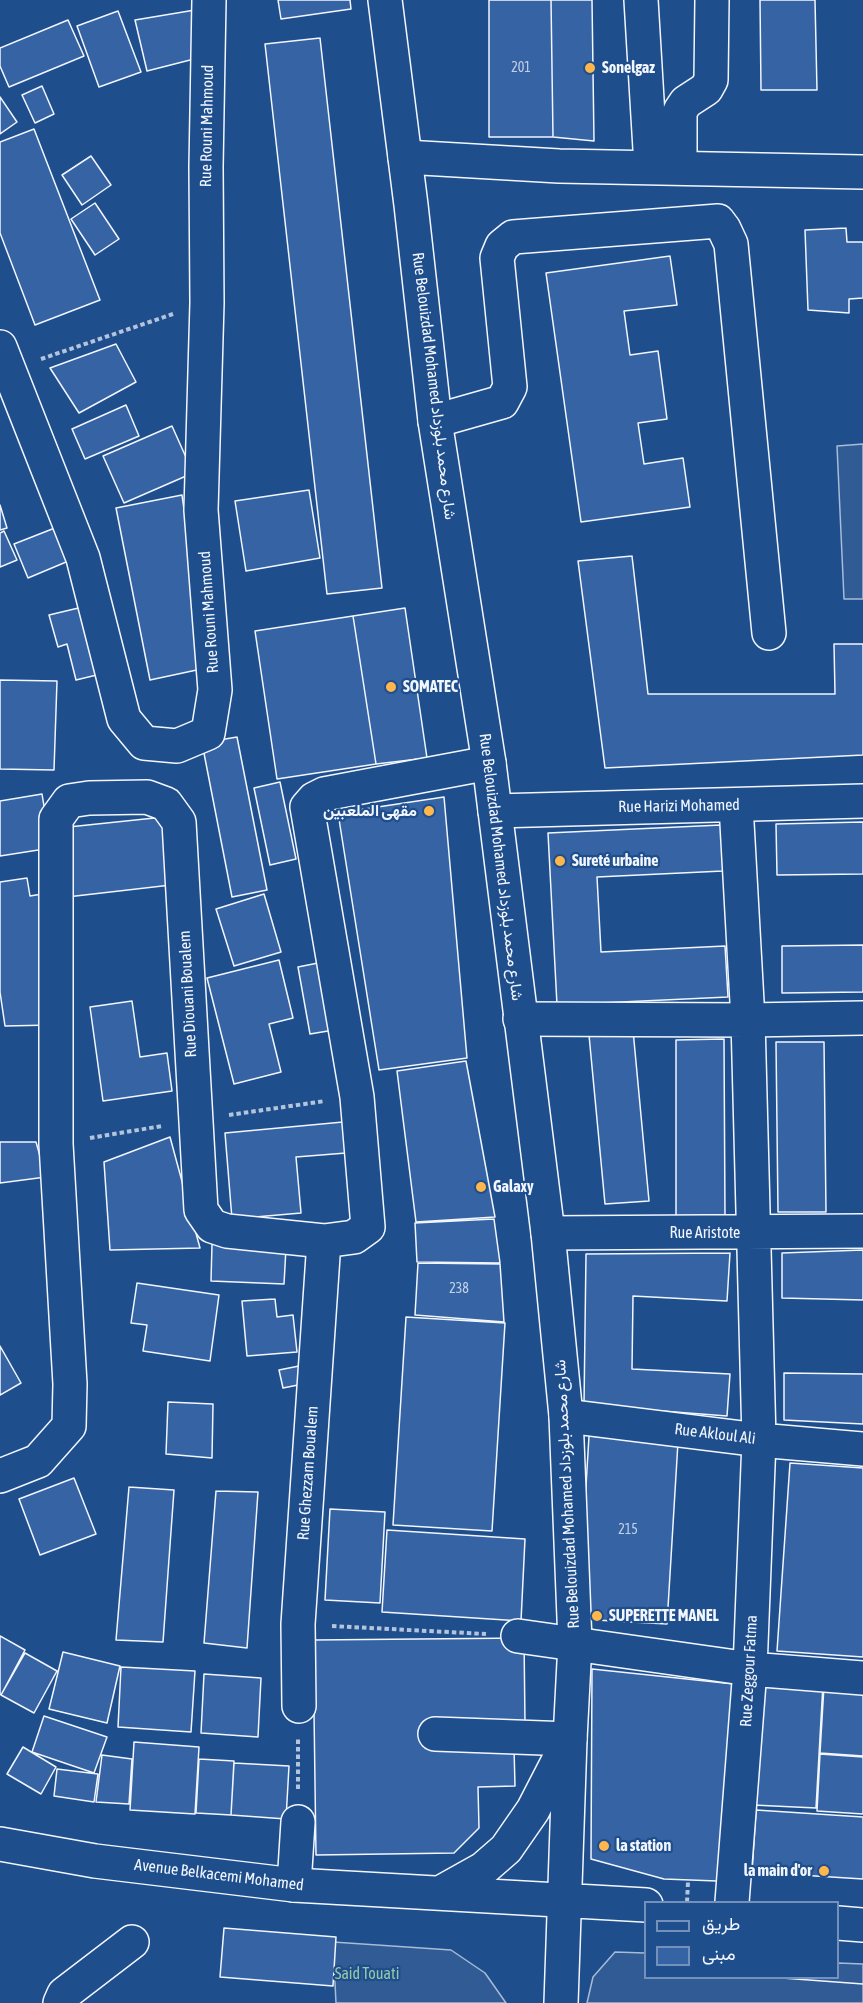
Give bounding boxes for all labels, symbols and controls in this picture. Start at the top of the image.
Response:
place label: Sonelgaz [602,58,655,78]
house number: 201 [511,60,531,76]
marker: Sonelgaz [583,61,597,75]
street label: Rue Rouni Mahmoud [196,65,218,187]
street label: Rue Belouizdad Mohamed شارع محمد بلوزداد [408,251,460,521]
street label: Rue Rouni Mahmoud [195,550,223,674]
place label: SOMATEC [403,677,458,697]
marker: SOMATEC [384,680,398,694]
street label: Rue Belouizdad Mohamed شارع محمد بلوزداد [475,732,527,1002]
street label: Rue Harizi Mohamed [618,795,740,817]
place label: مقهى الملعبين [323,801,417,821]
marker: مقهى الملعبين [422,804,436,818]
place label: Sureté urbaine [572,851,659,871]
marker: Sureté urbaine [553,854,567,868]
street label: Rue Diouani Boualem [175,930,201,1058]
place label: Galaxy [493,1177,534,1197]
marker: Galaxy [474,1180,488,1194]
street label: Rue Aristote [670,1223,740,1243]
house number: 238 [449,1281,469,1297]
street label: Rue Belouizdad Mohamed شارع محمد بلوزداد [550,1359,584,1629]
street label: Rue Ghezzam Boualem [294,1405,322,1541]
street label: Rue Akloul Ali [673,1420,757,1448]
house number: 215 [618,1522,638,1538]
place label: SUPERETTE MANEL [609,1606,719,1626]
marker: SUPERETTE MANEL [590,1609,604,1623]
street label: Rue Zeggour Fatma [736,1615,762,1727]
place label: la station [616,1836,671,1856]
marker: la station [597,1839,611,1853]
street label: Avenue Belkacemi Mohamed [133,1855,305,1895]
place label: la main d'or [744,1861,812,1881]
marker: la main d'or [817,1864,831,1878]
legend [644,1901,839,1979]
text: طريق [702,1913,740,1934]
text: مبنى [702,1943,736,1964]
park label: Said Touati [335,1964,399,1984]

